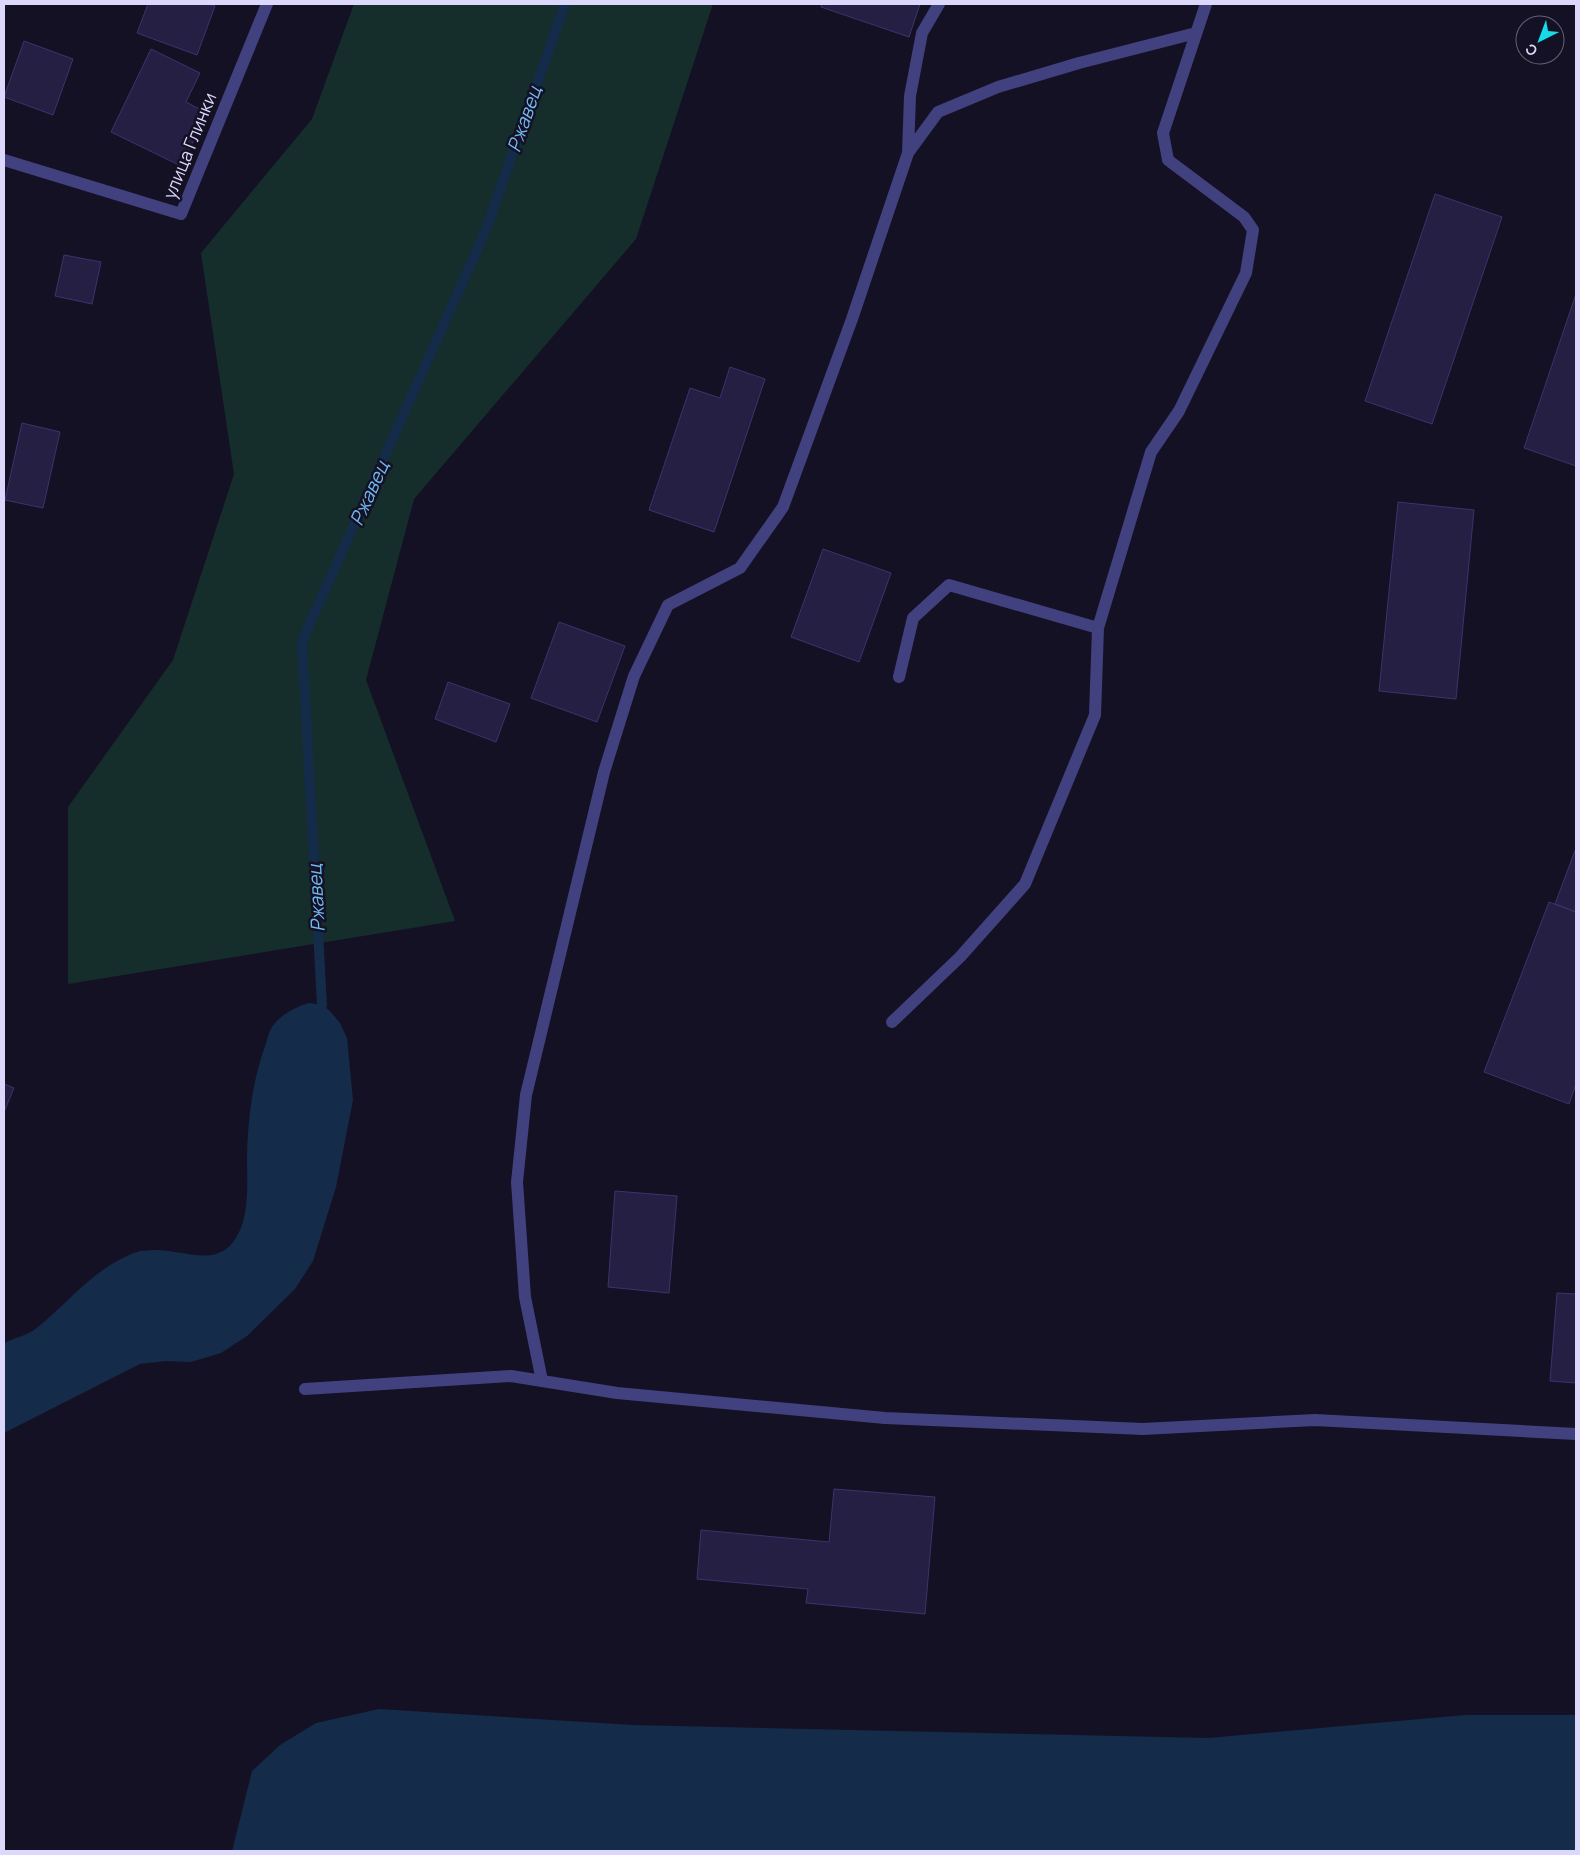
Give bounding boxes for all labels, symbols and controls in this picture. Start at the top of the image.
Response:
north arrow [1515,15,1565,65]
text: С [1521,40,1541,61]
water label: Ржавец [501,81,548,155]
street label: улица Глинки [157,89,221,202]
water label: Ржавец [343,456,395,529]
water label: Ржавец [301,862,331,933]

